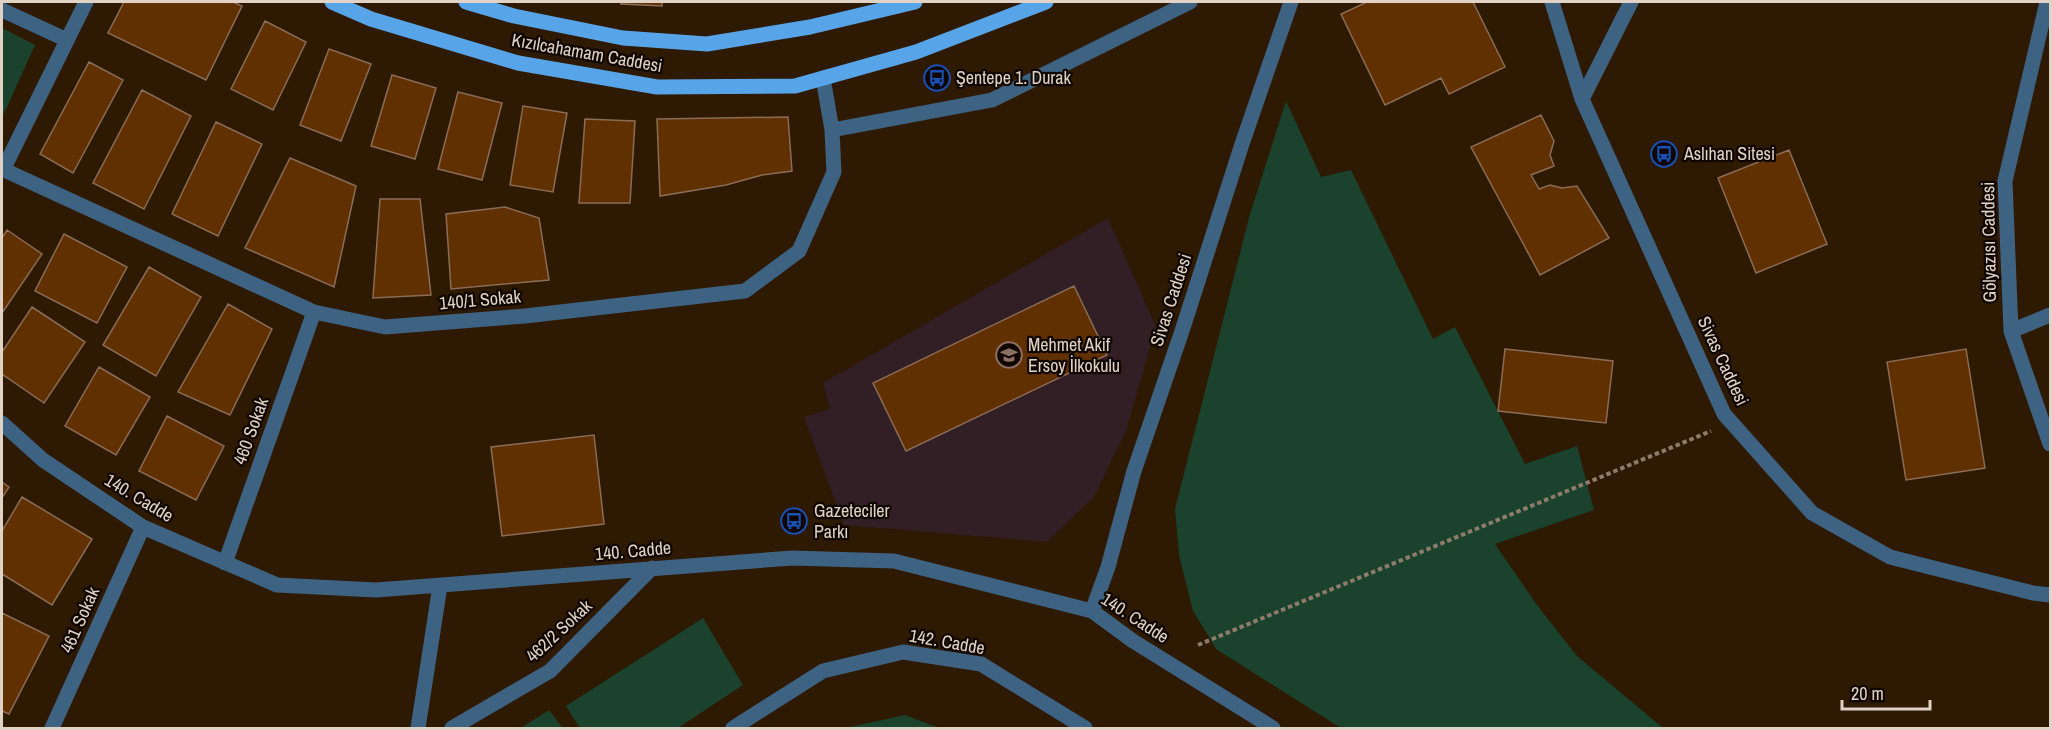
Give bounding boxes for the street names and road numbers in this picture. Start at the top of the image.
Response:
street label: Kızılcahamam Caddesi [510,27,664,78]
street label: Gölyazısı Caddesi [1975,181,2002,303]
street label: Sivas Caddesi [1144,250,1197,349]
street label: 140/1 Sokak [438,283,523,316]
street label: Sivas Caddesi [1692,312,1755,410]
street label: 460 Sokak [227,393,274,468]
street label: 140. Cadde [100,467,178,528]
street label: 140. Cadde [594,535,672,566]
street label: 461 Sokak [54,582,105,657]
street label: 140. Cadde [1096,586,1174,649]
street label: 462/2 Sokak [520,593,598,668]
street label: 142. Cadde [907,623,987,660]

